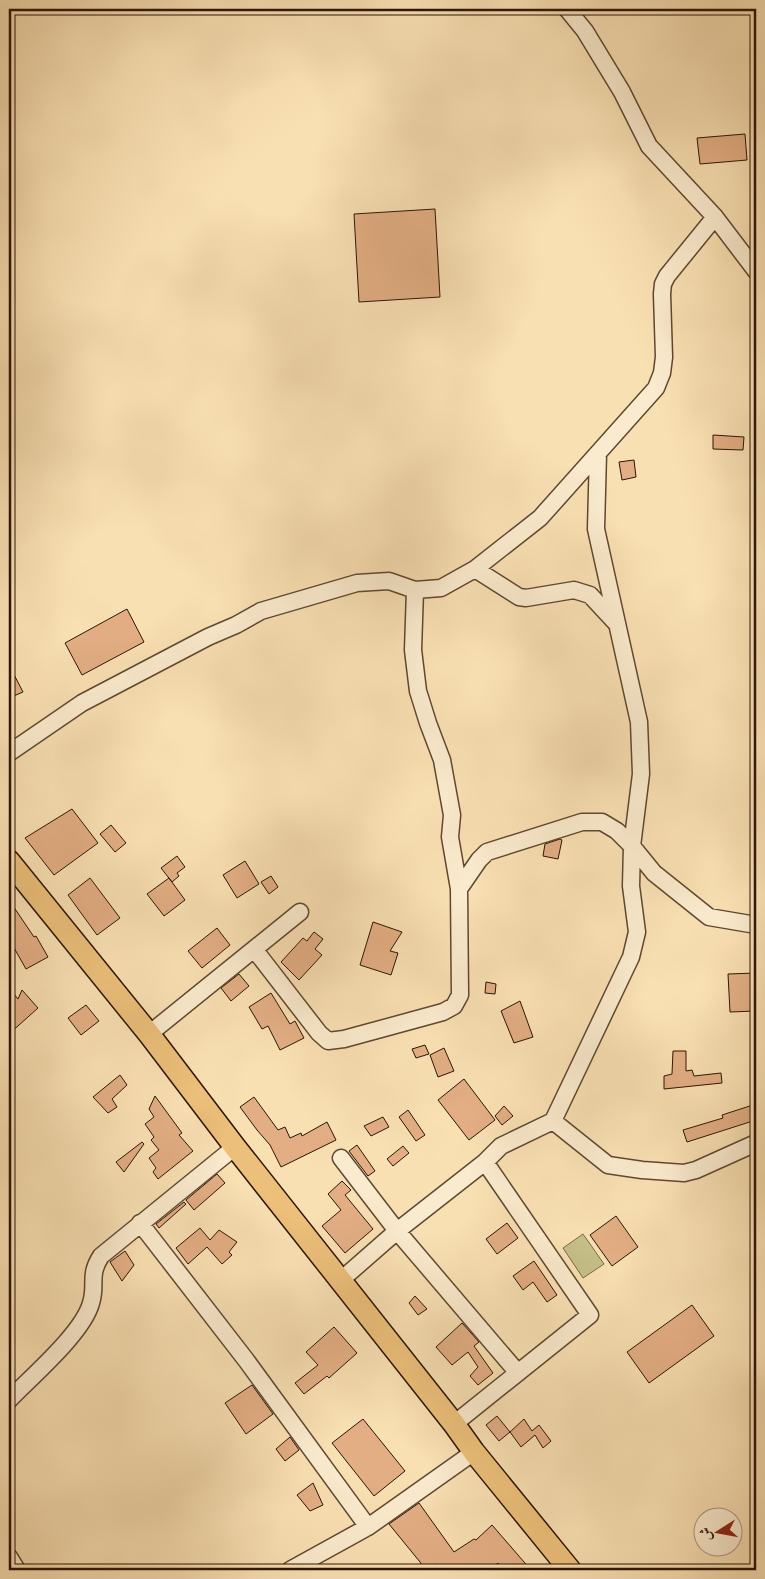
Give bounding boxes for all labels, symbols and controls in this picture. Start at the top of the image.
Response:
north arrow [692,1506,742,1556]
text: ش [694,1526,716,1543]

